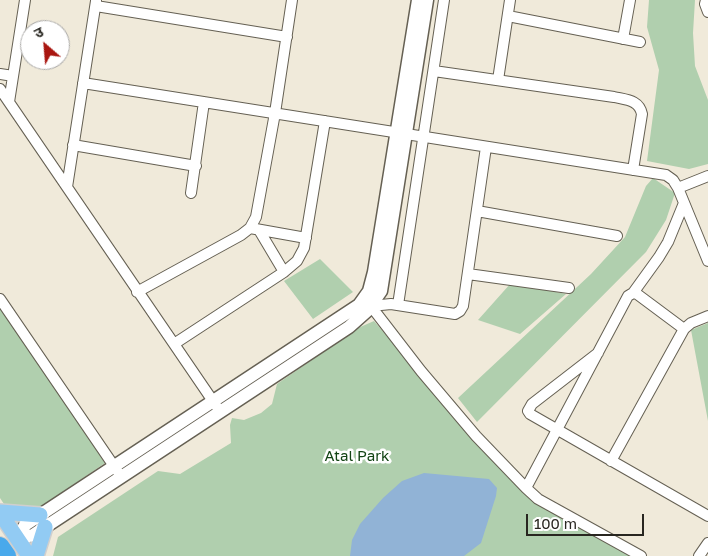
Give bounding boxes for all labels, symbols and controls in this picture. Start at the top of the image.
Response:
north arrow [20,20,70,70]
text: उ [31,23,46,42]
park label: Atal Park [325,447,389,465]
scale bar [528,504,646,536]
text: 100 m [534,514,577,532]

